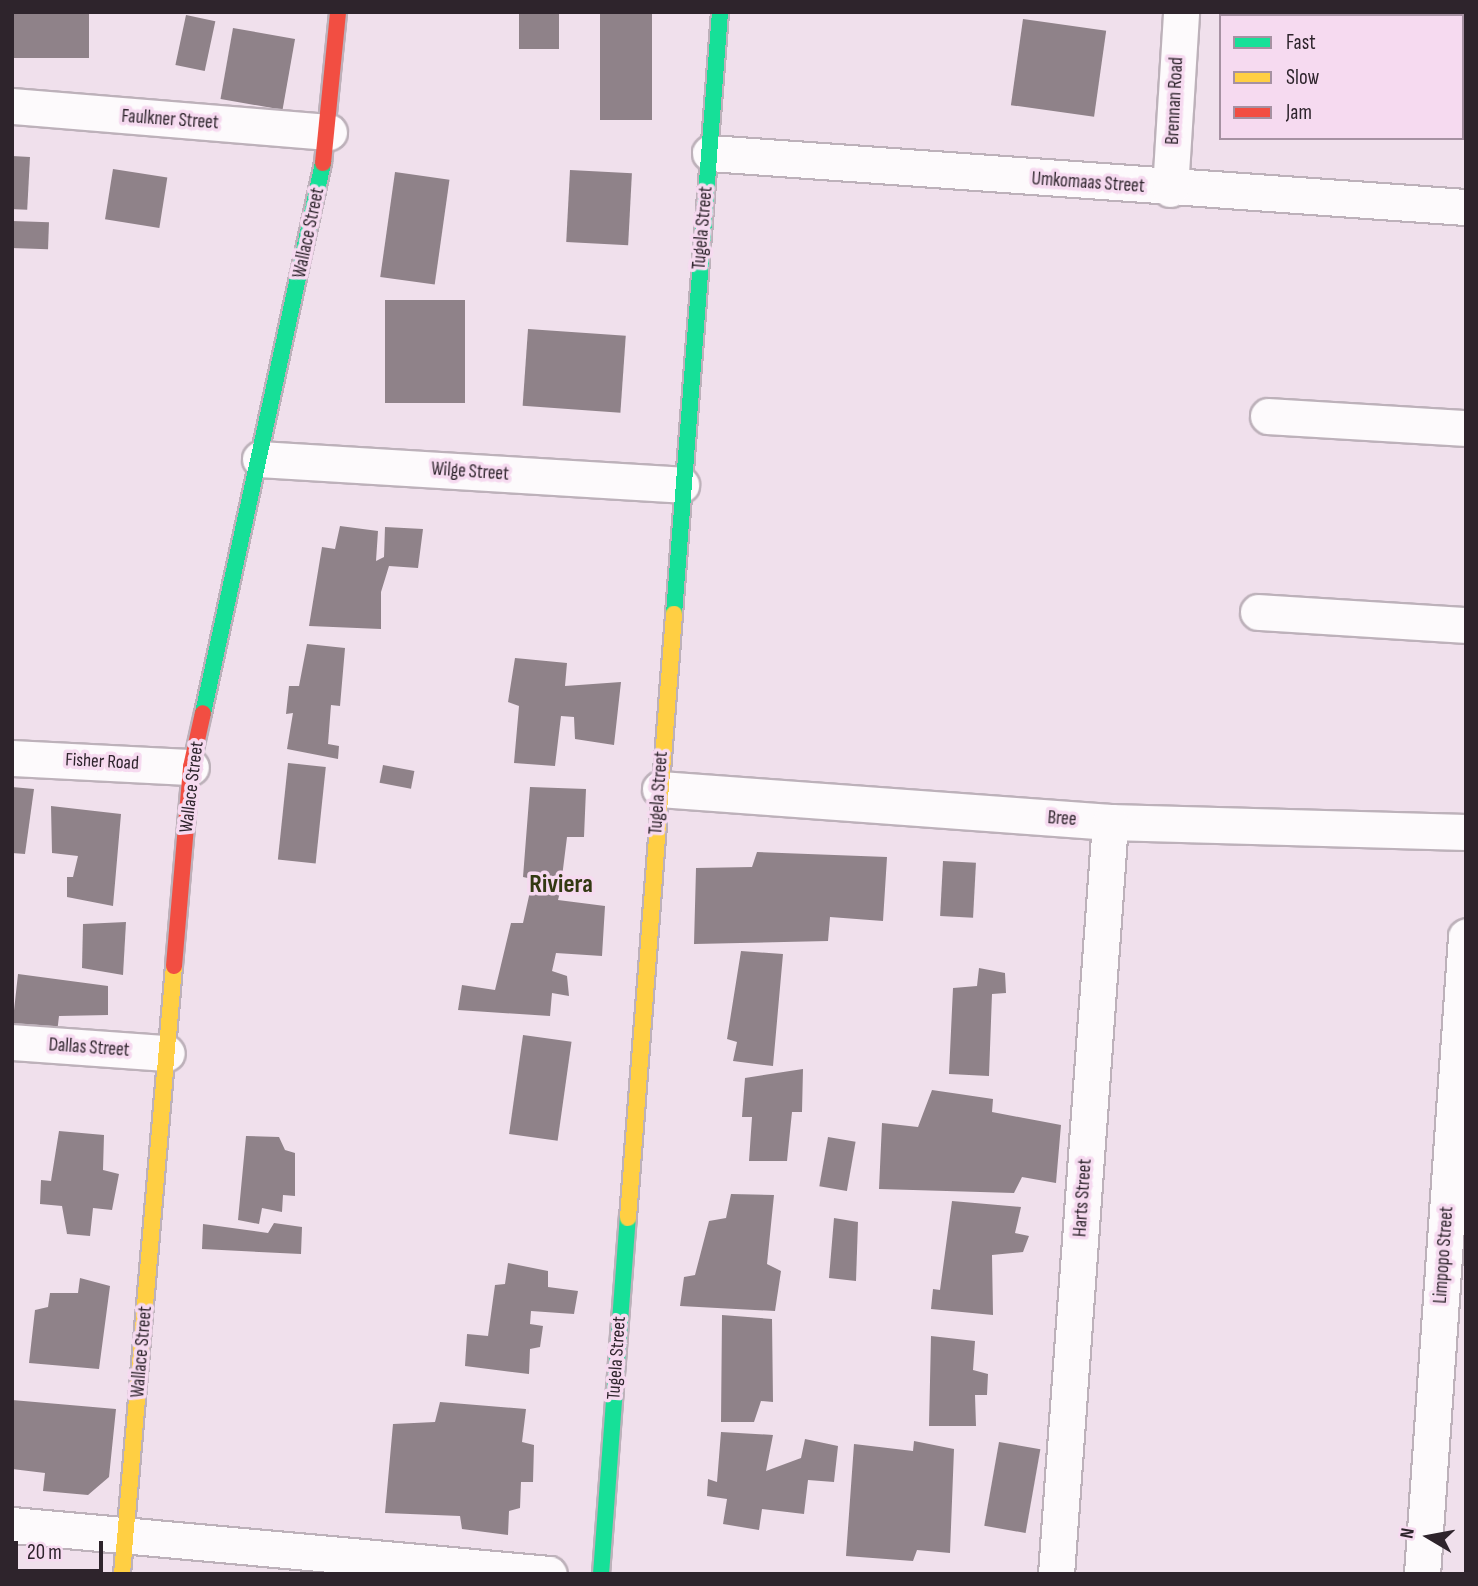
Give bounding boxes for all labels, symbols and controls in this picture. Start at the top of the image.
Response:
legend [1219,14,1464,140]
text: Fast [1286,30,1316,55]
street label: Brennan Road [1161,57,1189,145]
text: Slow [1286,65,1319,90]
text: Jam [1286,100,1312,125]
street label: Faulkner Street [121,105,219,135]
street label: Umkomaas Street [1031,168,1145,198]
street label: Tugela Street [688,185,718,271]
street label: Wallace Street [288,186,330,280]
street label: Wilge Street [430,458,510,486]
street label: Wallace Street [175,740,209,834]
street label: Fisher Road [65,749,139,775]
street label: Tugela Street [645,751,673,835]
street label: Bree [1047,807,1077,831]
district label: Riviera [529,869,593,901]
street label: Dallas Street [48,1034,130,1062]
street label: Harts Street [1069,1158,1097,1238]
street label: Limpopo Street [1429,1206,1459,1304]
street label: Wallace Street [127,1305,157,1399]
street label: Tugela Street [603,1316,631,1400]
north arrow [1394,1502,1464,1572]
scale bar [18,1526,107,1570]
text: N [1396,1526,1420,1540]
text: 20 m [27,1540,62,1565]

